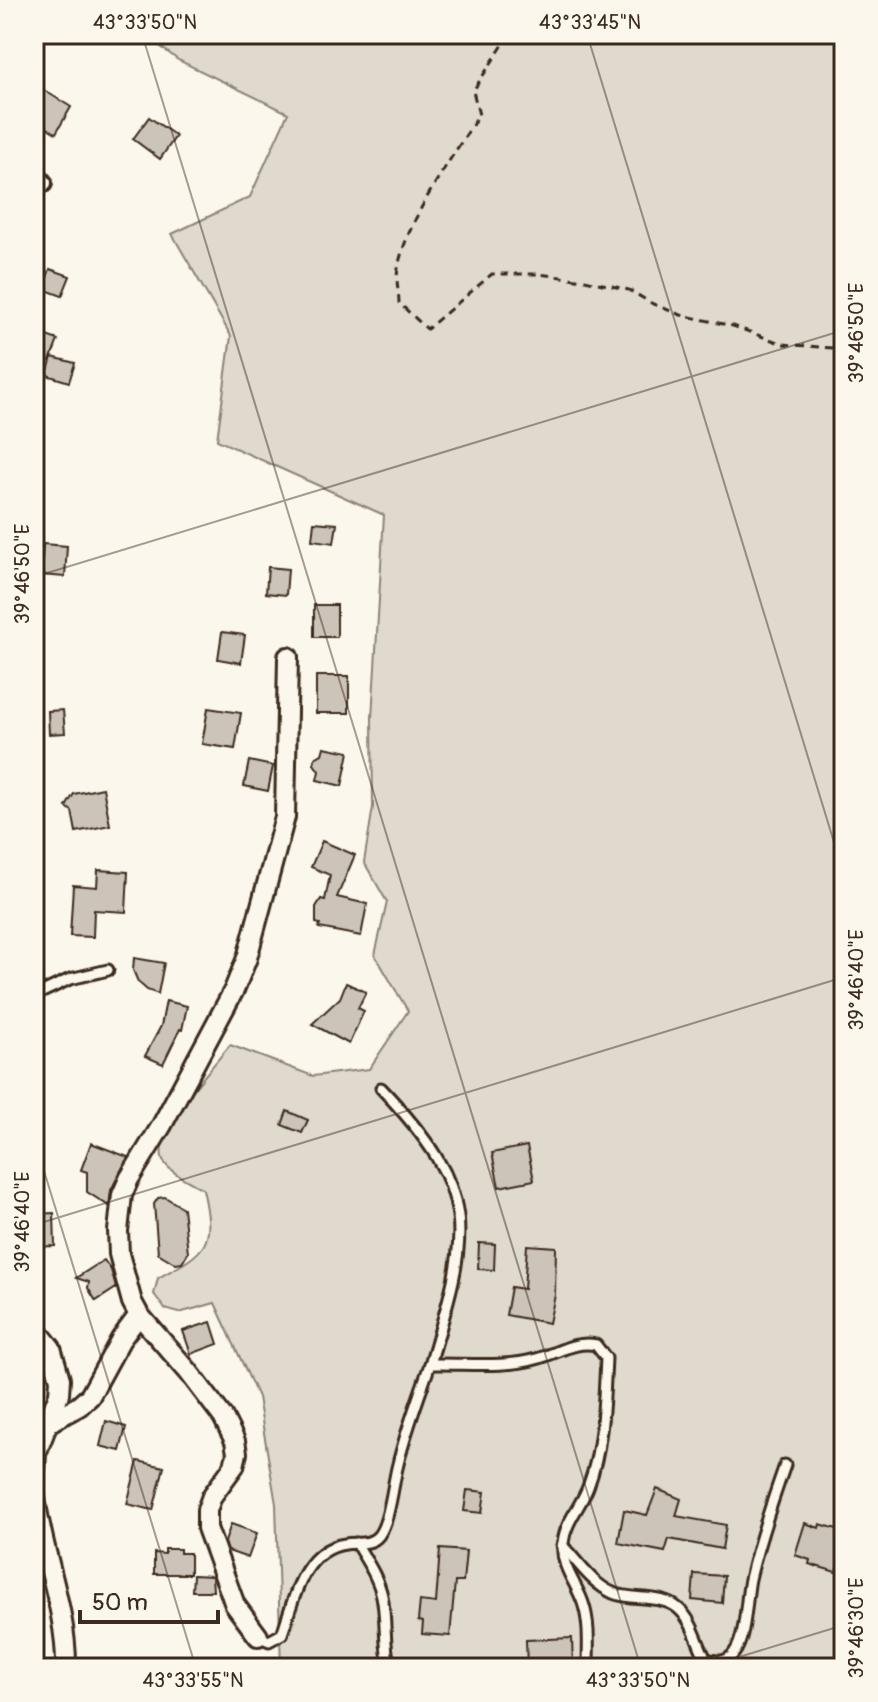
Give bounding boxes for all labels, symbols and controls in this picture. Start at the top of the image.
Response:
text: 43°33'50"N [93,10,197,35]
text: 43°33'45"N [539,10,641,35]
text: 39°46'50"E [844,283,869,383]
text: 39°46'50"E [10,524,35,624]
text: 39°46'40"E [844,929,869,1031]
text: 39°46'40"E [10,1171,35,1273]
scale bar [80,1574,218,1624]
text: 39°46'30"E [844,1578,869,1678]
text: 50 m [92,1588,148,1617]
text: 43°33'55"N [142,1668,244,1693]
text: 43°33'50"N [586,1668,690,1693]

